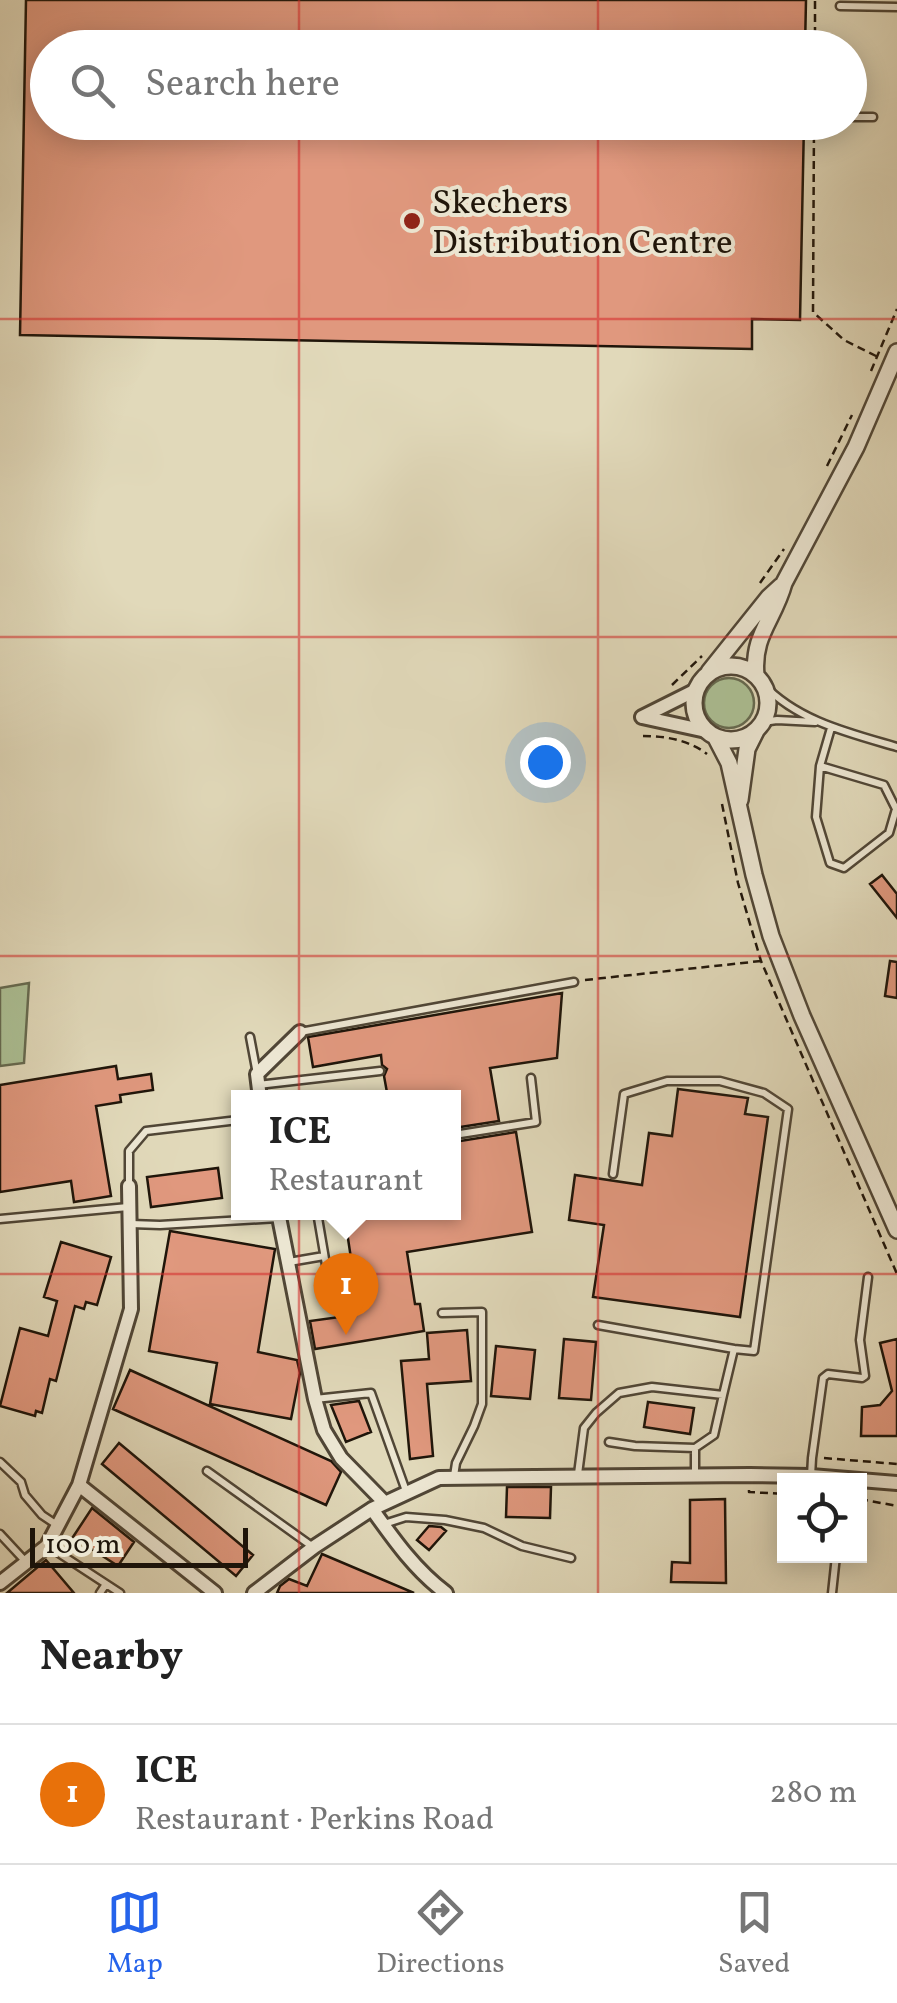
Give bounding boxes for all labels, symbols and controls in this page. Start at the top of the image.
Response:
search box [30,30,867,140]
icon: search [65,58,120,113]
text: Search here [145,59,340,112]
place label: Skechers Distribution Centre [432,180,733,268]
marker: Skechers Distribution Centre [401,210,423,232]
your location [520,737,571,788]
popup [231,1090,461,1220]
text: ICE [268,1107,331,1160]
text: Restaurant [268,1160,424,1204]
pin: 1 [314,1252,378,1335]
map controls [777,1473,867,1563]
button: locate [777,1473,867,1563]
scale bar [30,1523,248,1568]
text: 100 m [45,1526,120,1565]
text: Nearby [40,1629,183,1688]
text: ICE [135,1746,198,1799]
text: 1 [66,1772,79,1816]
text: 280 m [770,1772,857,1816]
text: Restaurant · Perkins Road [135,1799,494,1843]
tab: Map [107,1885,163,1984]
tab: Directions [376,1885,505,1984]
tab: Saved [718,1885,790,1984]

